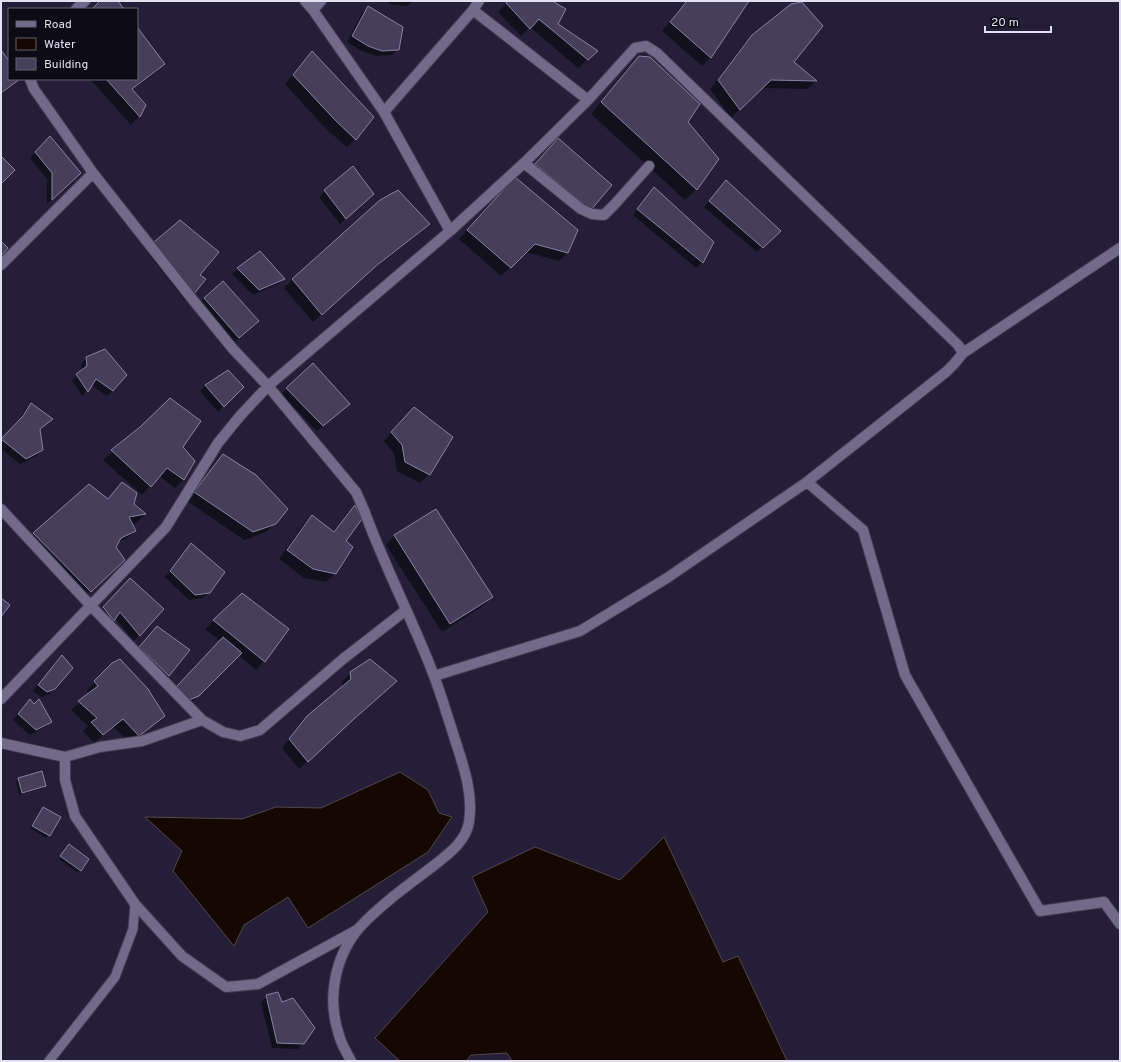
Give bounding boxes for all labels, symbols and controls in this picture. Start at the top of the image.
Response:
legend [8,8,138,80]
scale bar [985,8,1051,34]
text: 20 m [991,15,1019,31]
text: Road [44,17,72,33]
text: Water [44,37,76,53]
text: Building [44,57,88,73]

